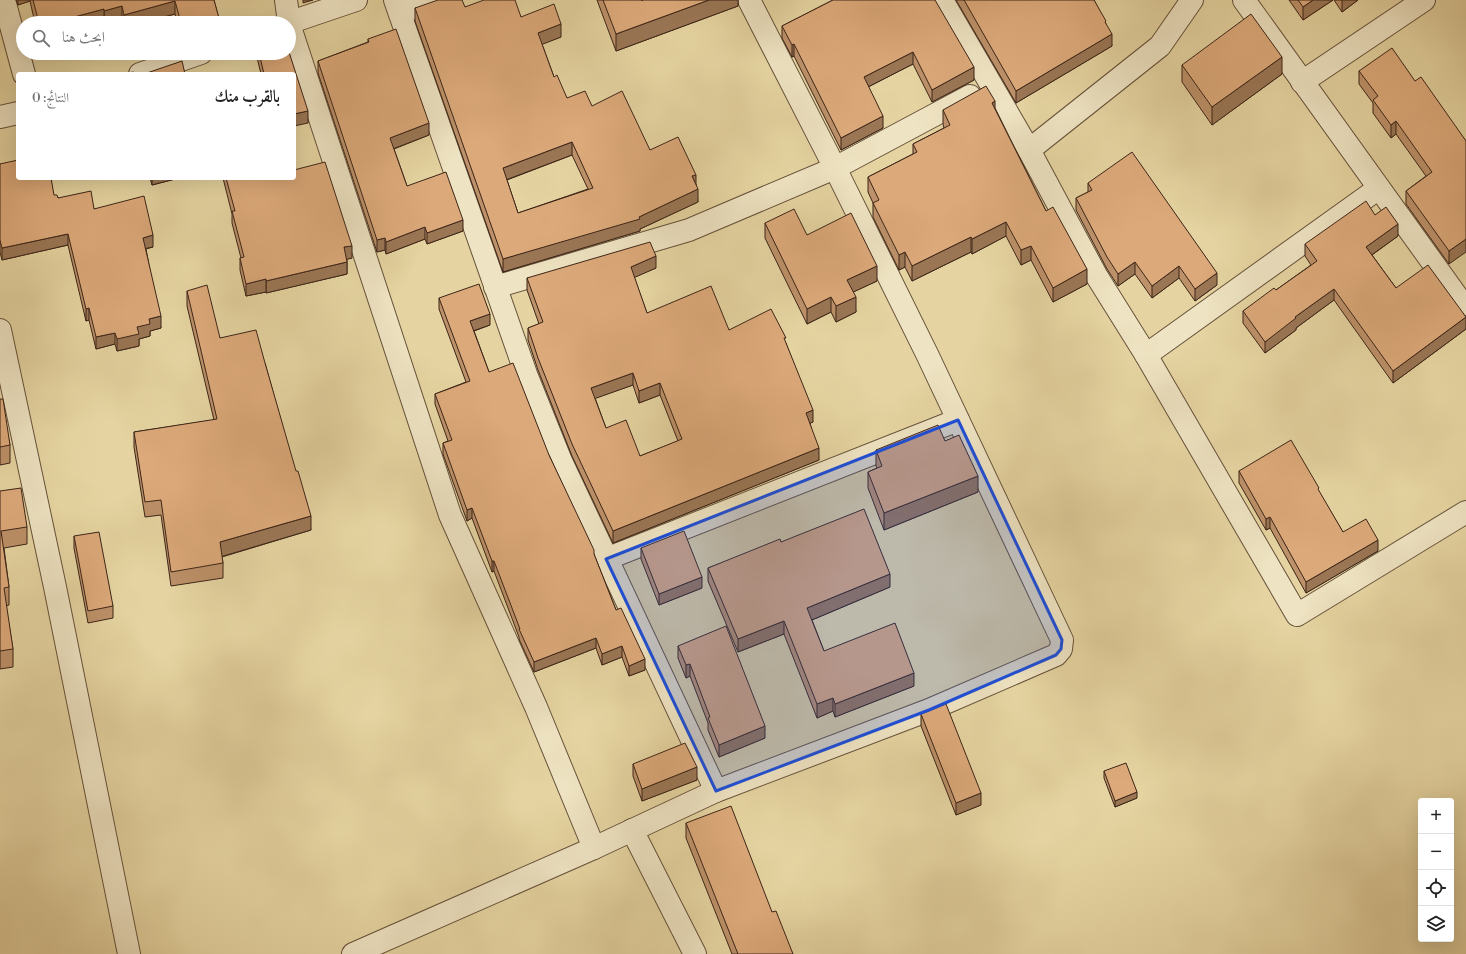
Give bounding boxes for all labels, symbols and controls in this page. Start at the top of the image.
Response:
search box [16,16,296,60]
icon: search [30,27,52,49]
text: ابحث هنا [62,28,105,47]
text: بالقرب منك [214,86,280,108]
text: النتائج: 0 [32,90,69,106]
map controls [1418,798,1454,942]
button: + [1418,798,1454,834]
button: − [1418,834,1454,870]
button: locate [1418,870,1454,906]
button: layers [1418,906,1454,942]

